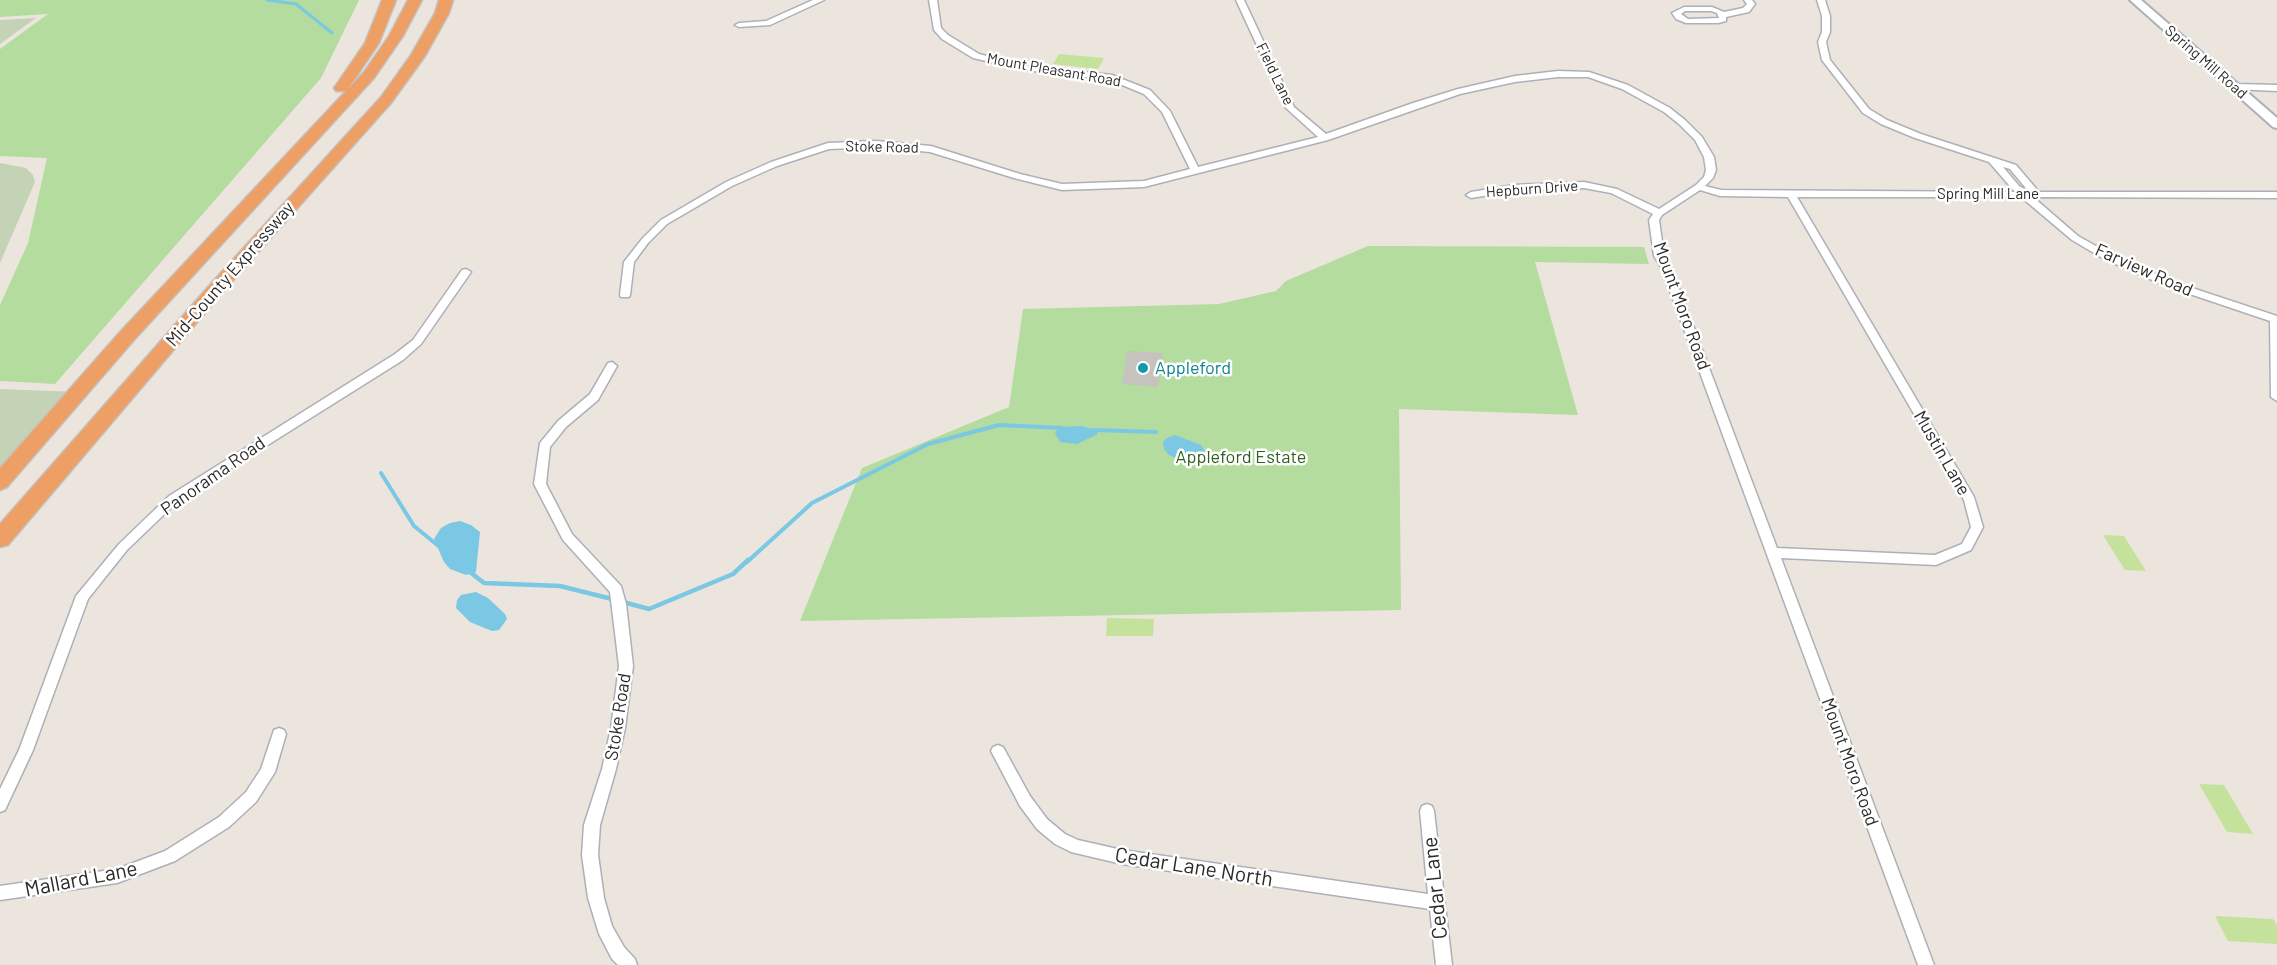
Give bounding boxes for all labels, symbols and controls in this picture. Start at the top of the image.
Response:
street label: Spring Mill Road [2161,21,2251,103]
street label: Field Lane [1252,40,1298,108]
street label: Mount Pleasant Road [985,49,1123,91]
street label: Stoke Road [845,137,919,157]
street label: Hepburn Drive [1485,177,1579,201]
street label: Spring Mill Lane [1937,185,2039,203]
street label: Mid-County Expressway [161,197,299,351]
street label: Mount Moro Road [1649,239,1715,373]
street label: Farview Road [2092,239,2196,301]
place label: Appleford [1155,357,1231,379]
marker: Appleford [1136,361,1150,375]
street label: Mustin Lane [1909,407,1975,499]
street label: Panorama Road [157,432,269,520]
park label: Appleford Estate [1176,446,1306,468]
street label: Stoke Road [600,672,636,762]
street label: Mount Moro Road [1817,695,1883,829]
street label: Cedar Lane [1417,835,1453,941]
street label: Cedar Lane North [1113,842,1275,892]
street label: Mallard Lane [22,856,140,902]

